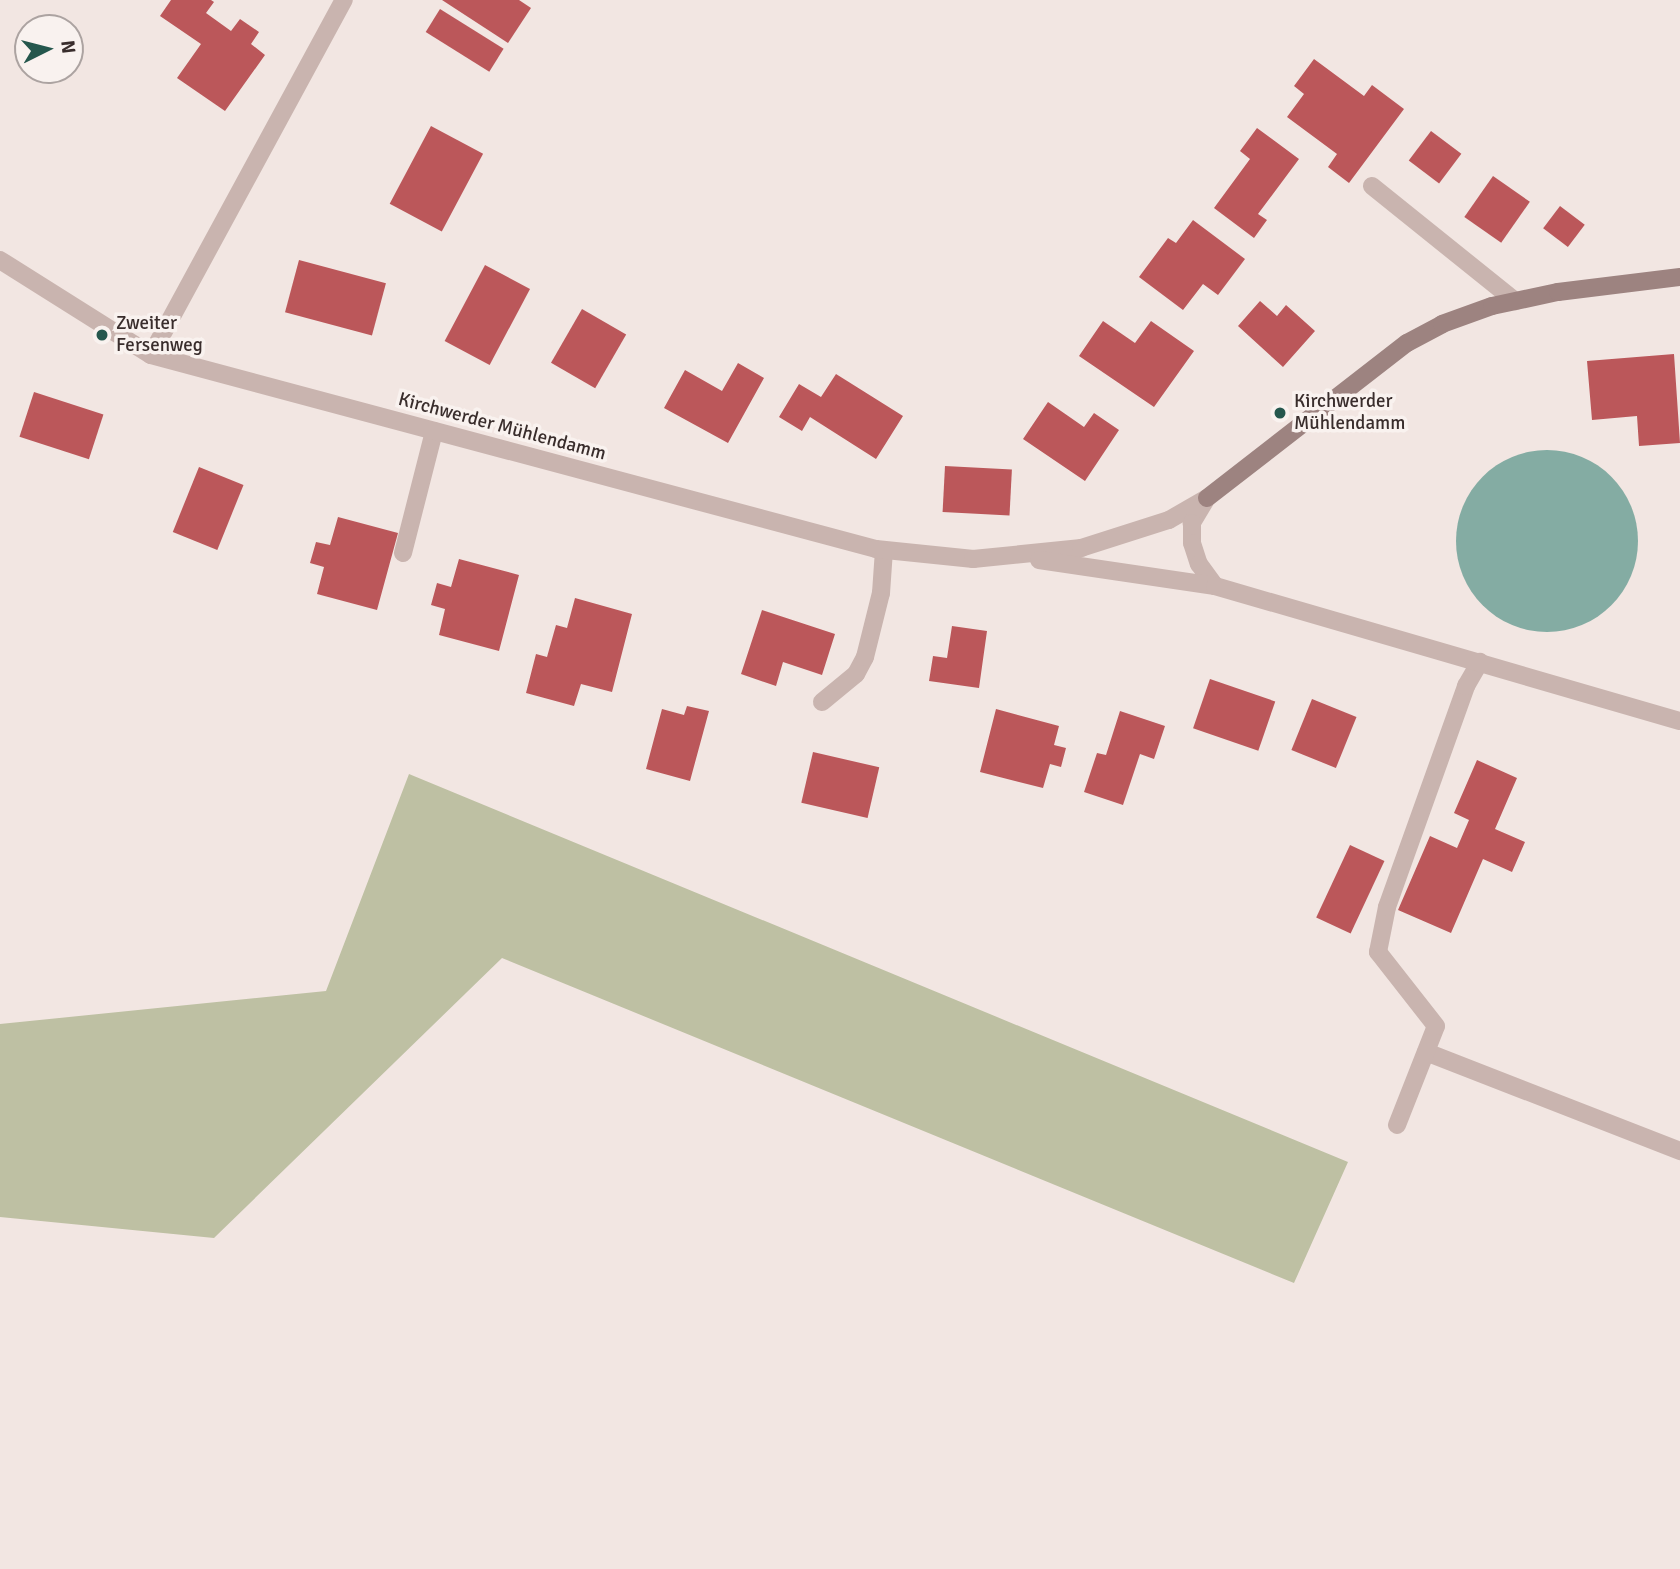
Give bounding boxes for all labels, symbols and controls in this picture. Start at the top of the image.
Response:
north arrow [14,14,84,84]
text: N [55,39,81,55]
place label: Zweiter Fersenweg [116,313,203,357]
marker: Zweiter Fersenweg [94,327,110,343]
street label: Kirchwerder Mühlendamm [396,388,608,466]
place label: Kirchwerder Mühlendamm [1294,391,1405,435]
marker: Kirchwerder Mühlendamm [1272,405,1288,421]

